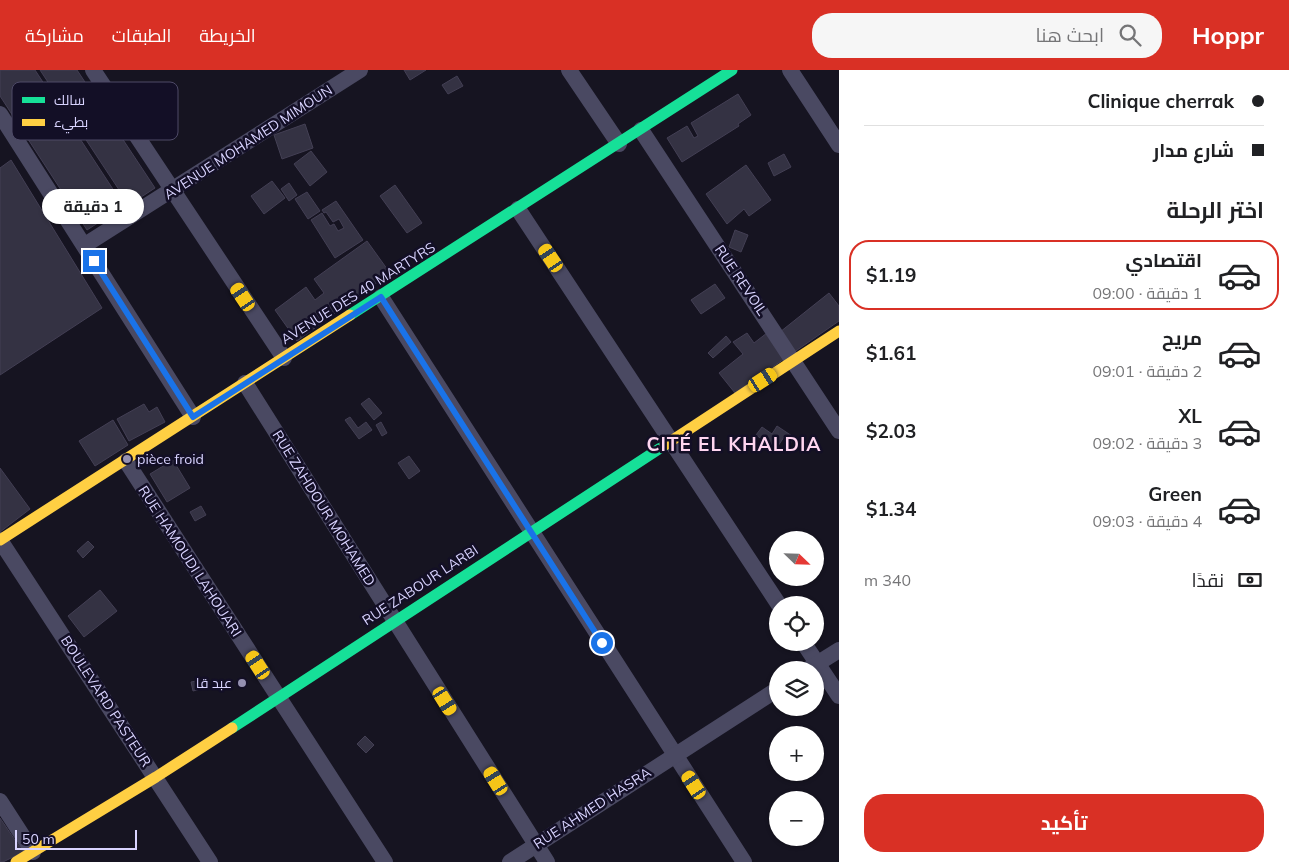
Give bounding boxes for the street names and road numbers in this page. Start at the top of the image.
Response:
street label: AVENUE MOHAMED MIMOUN [160,81,336,203]
street label: AVENUE DES 40 MARTYRS [277,238,439,348]
street label: RUE REVOIL [711,241,771,319]
street label: RUE ZAHDOUR MOHAMED [269,427,379,589]
street label: RUE HAMOUDI LAHOUARI [134,482,246,640]
street label: RUE ZABOUR LARBI [359,541,481,629]
street label: BOULEVARD PASTEUR [57,632,155,770]
street label: RUE AHMED HASRA [530,763,655,853]

